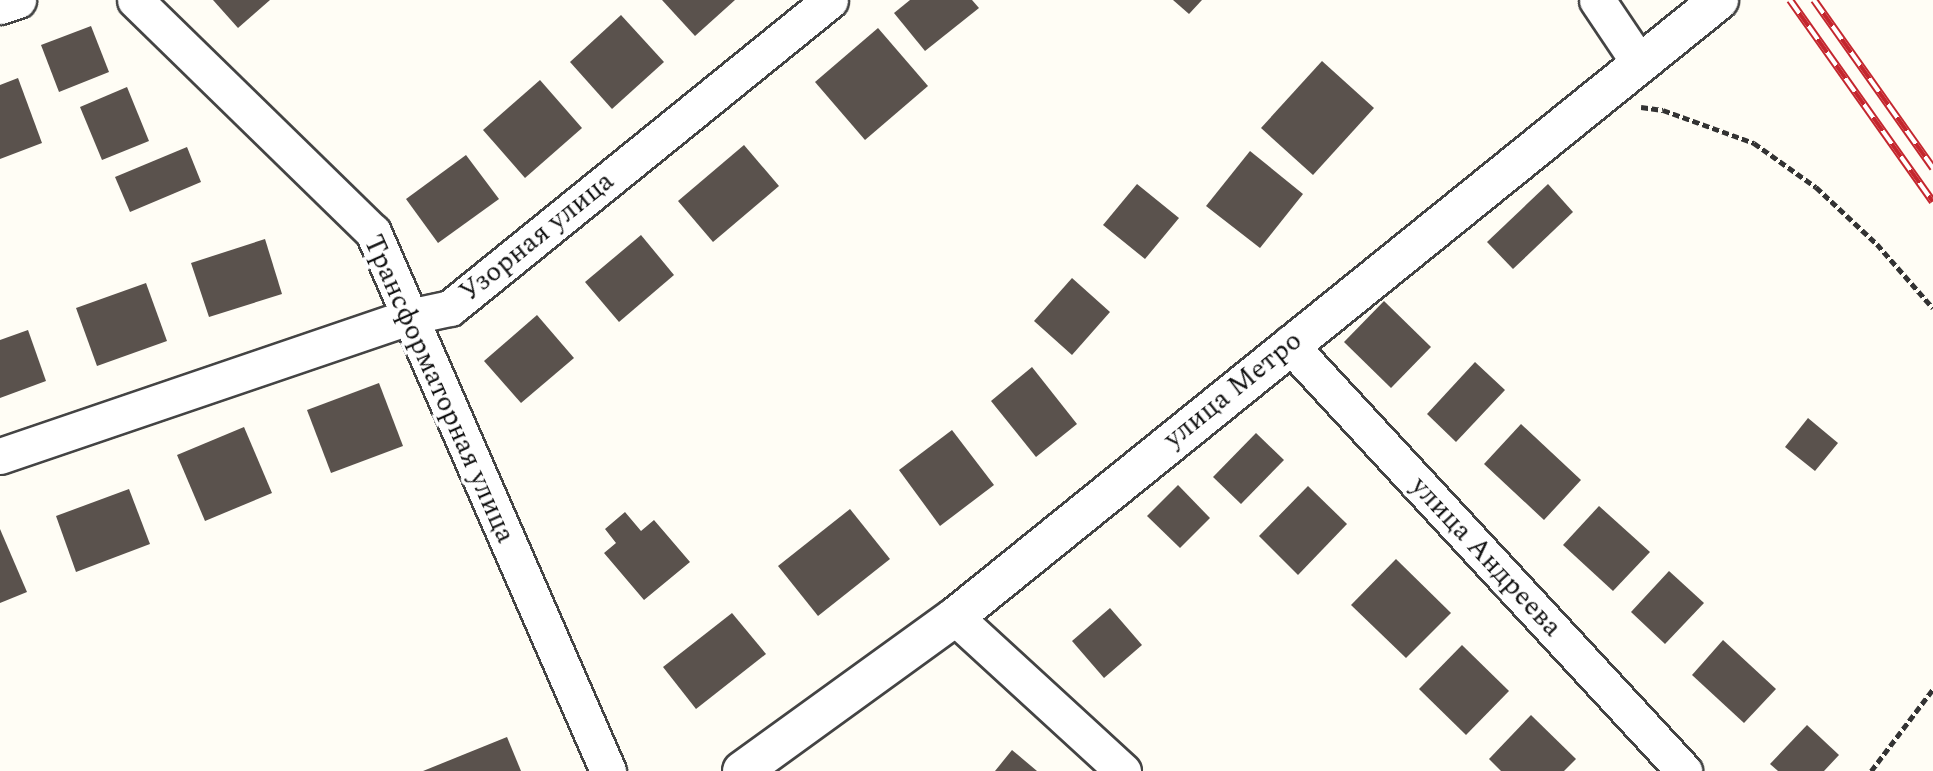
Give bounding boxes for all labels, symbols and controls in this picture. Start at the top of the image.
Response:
street label: Узорная улица [453,165,621,309]
street label: Трансформаторная улица [356,230,522,548]
street label: улица Метро [1157,324,1309,456]
street label: улица Андреева [1403,470,1569,644]

